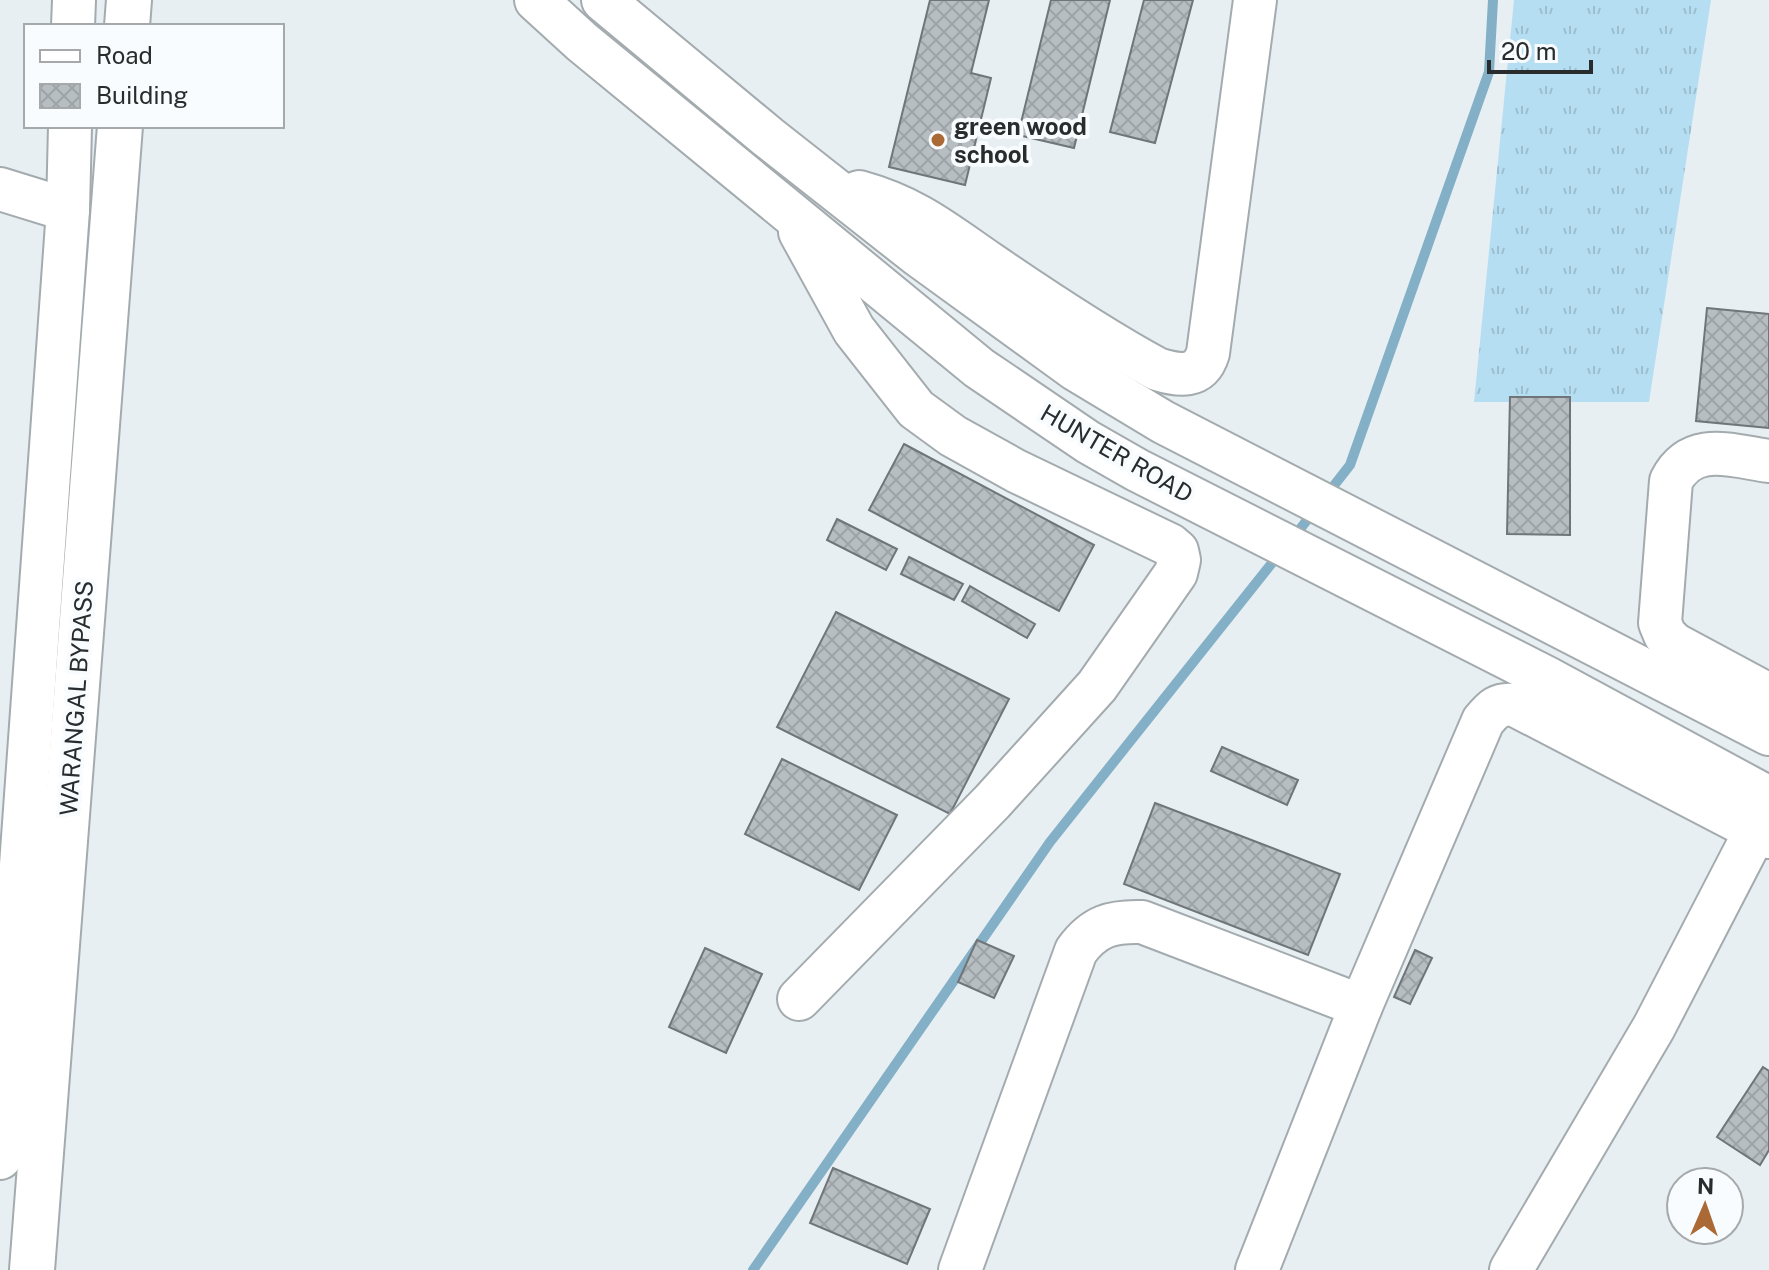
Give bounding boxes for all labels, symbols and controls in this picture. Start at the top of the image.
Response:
legend [24,24,284,128]
scale bar [1489,24,1591,74]
text: 20 m [1501,37,1557,65]
text: Road [96,41,153,69]
text: Building [96,81,188,109]
place label: green wood school [954,112,1087,168]
marker: green wood school [929,131,947,149]
street label: HUNTER ROAD [1036,398,1198,508]
street label: WARANGAL BYPASS [54,580,98,816]
north arrow [1665,1166,1745,1246]
text: N [1697,1173,1715,1199]

